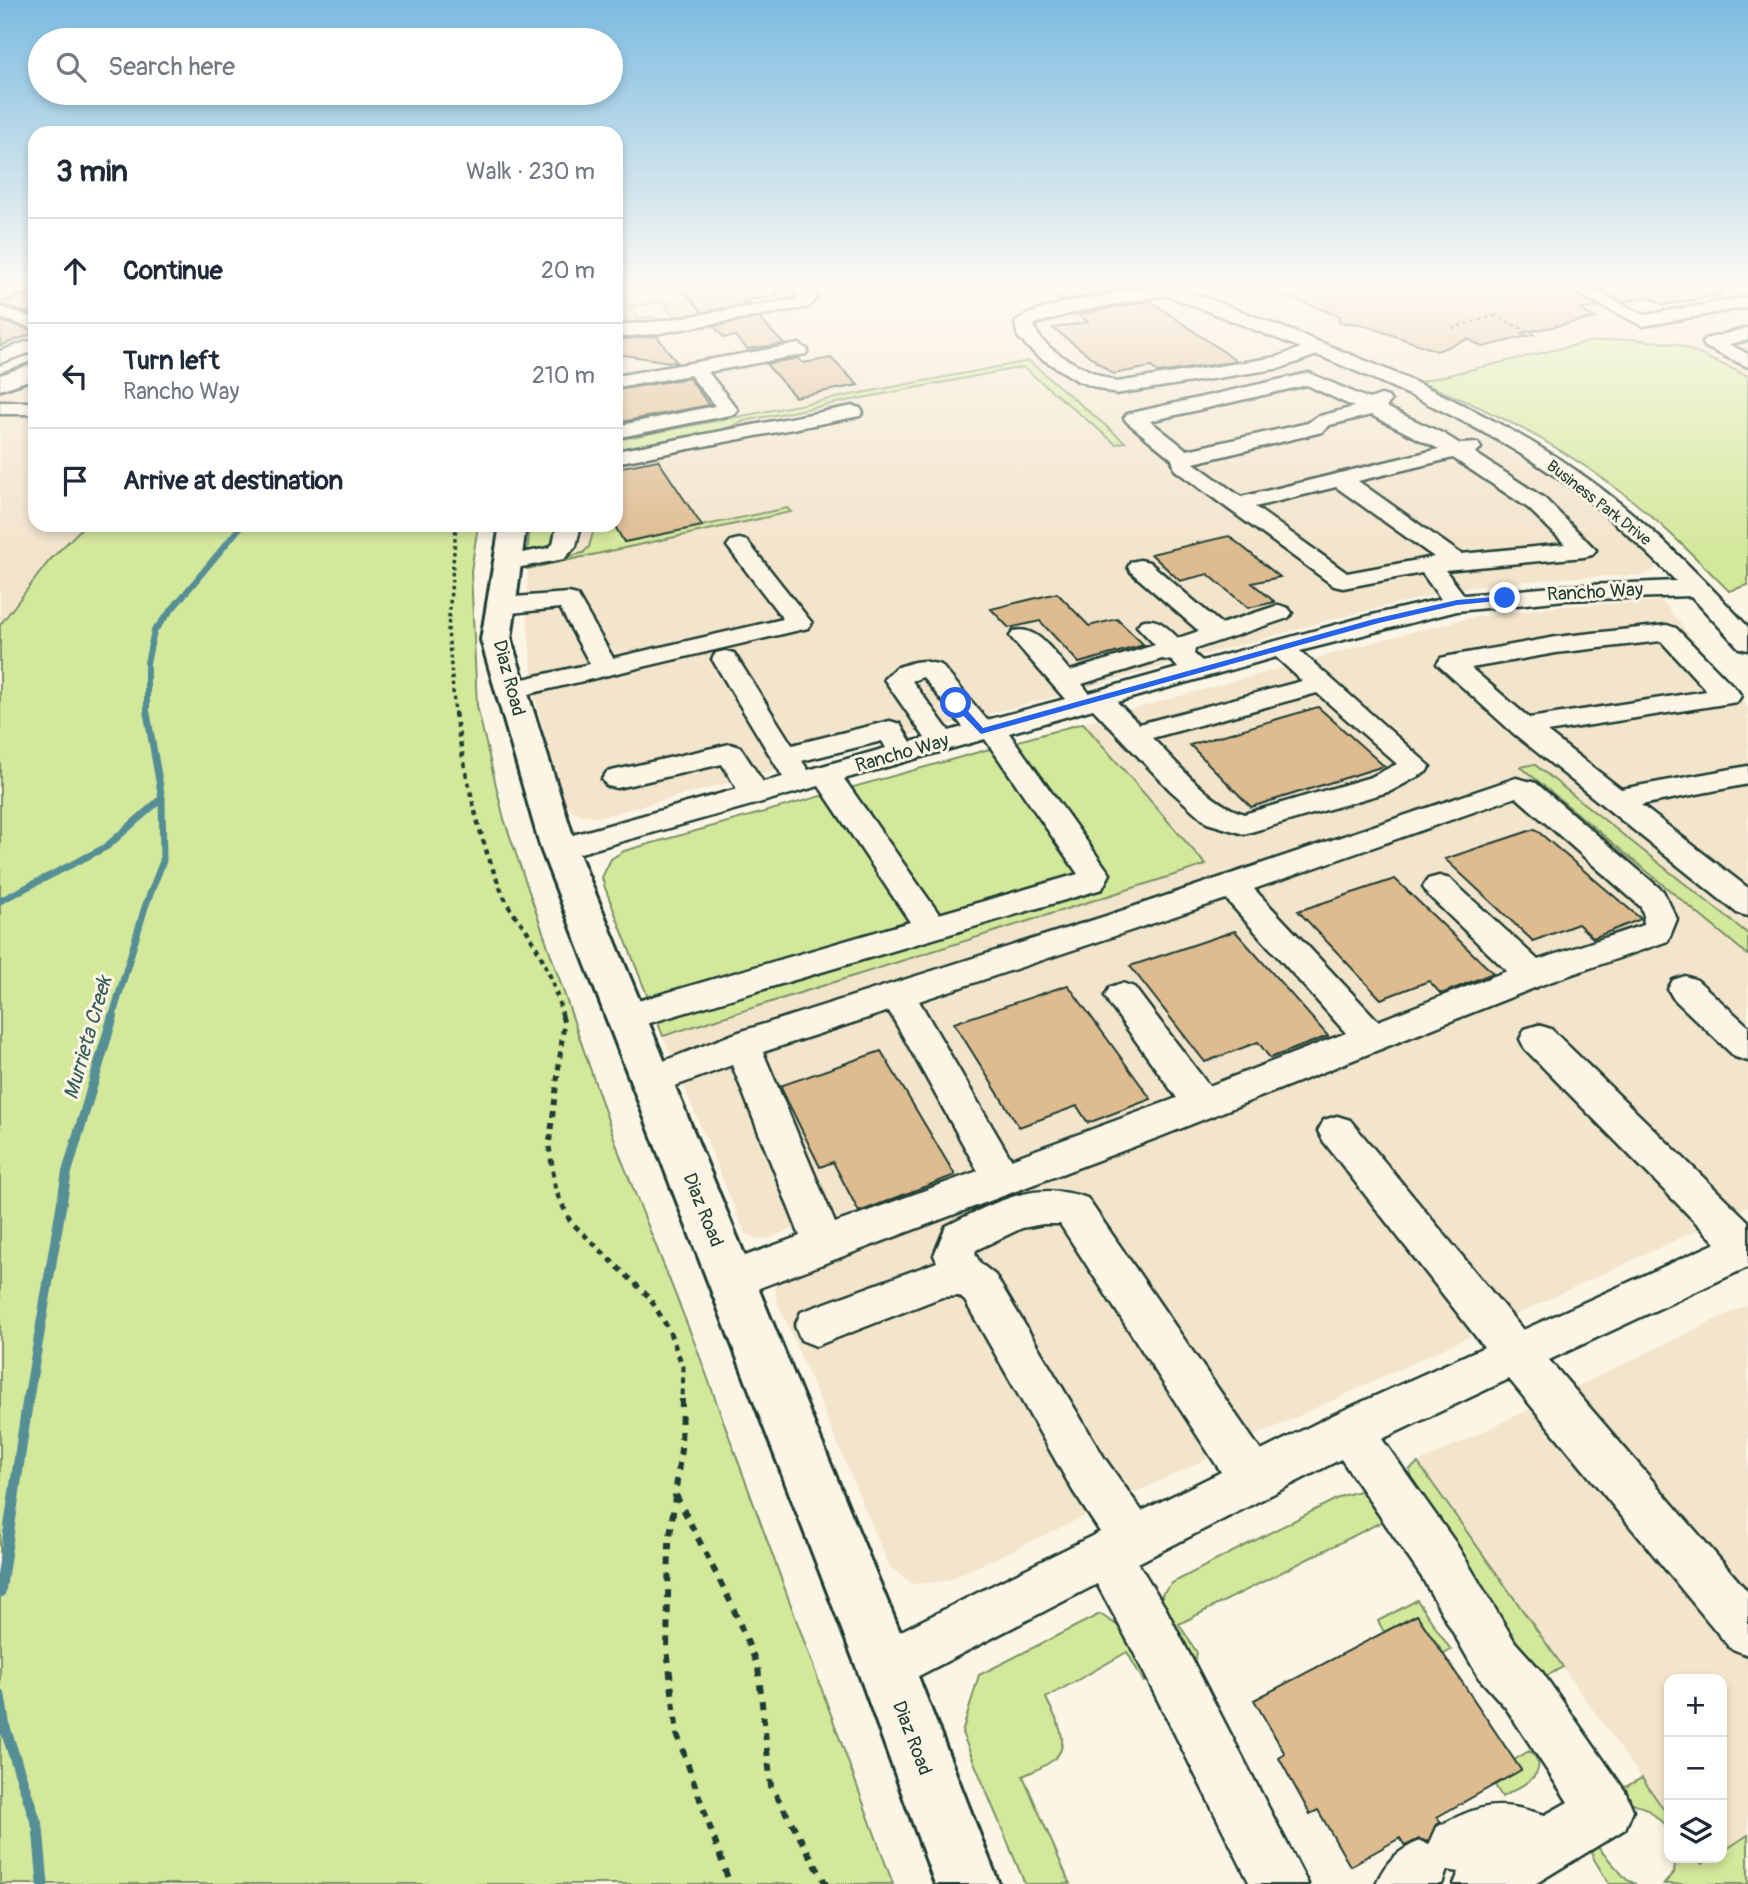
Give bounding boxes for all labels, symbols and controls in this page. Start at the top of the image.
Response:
search box [28,28,623,105]
icon: search [52,48,90,86]
text: Search here [108,51,235,83]
text: 3 min [56,153,128,190]
text: Walk · 230 m [466,157,595,186]
icon: ahead [56,252,94,290]
text: Continue [123,255,223,287]
text: 20 m [541,256,595,285]
text: Turn left [123,345,219,377]
icon: left [56,357,94,395]
text: 210 m [532,361,595,390]
text: Rancho Way [123,377,239,406]
street label: Business Park Drive [1543,456,1655,550]
icon: arrive [56,462,94,500]
text: Arrive at destination [123,465,343,497]
street label: Rancho Way [1546,578,1644,606]
route end [1489,582,1520,613]
street label: Diaz Road [487,637,531,719]
route start [940,687,971,718]
street label: Rancho Way [853,728,951,778]
water label: Murrieta Creek [58,971,119,1103]
street label: Diaz Road [677,1170,729,1250]
map controls [1664,1674,1727,1863]
button: + [1664,1674,1727,1737]
street label: Diaz Road [887,1698,937,1778]
button: − [1664,1737,1727,1800]
button: layers [1664,1800,1727,1863]

